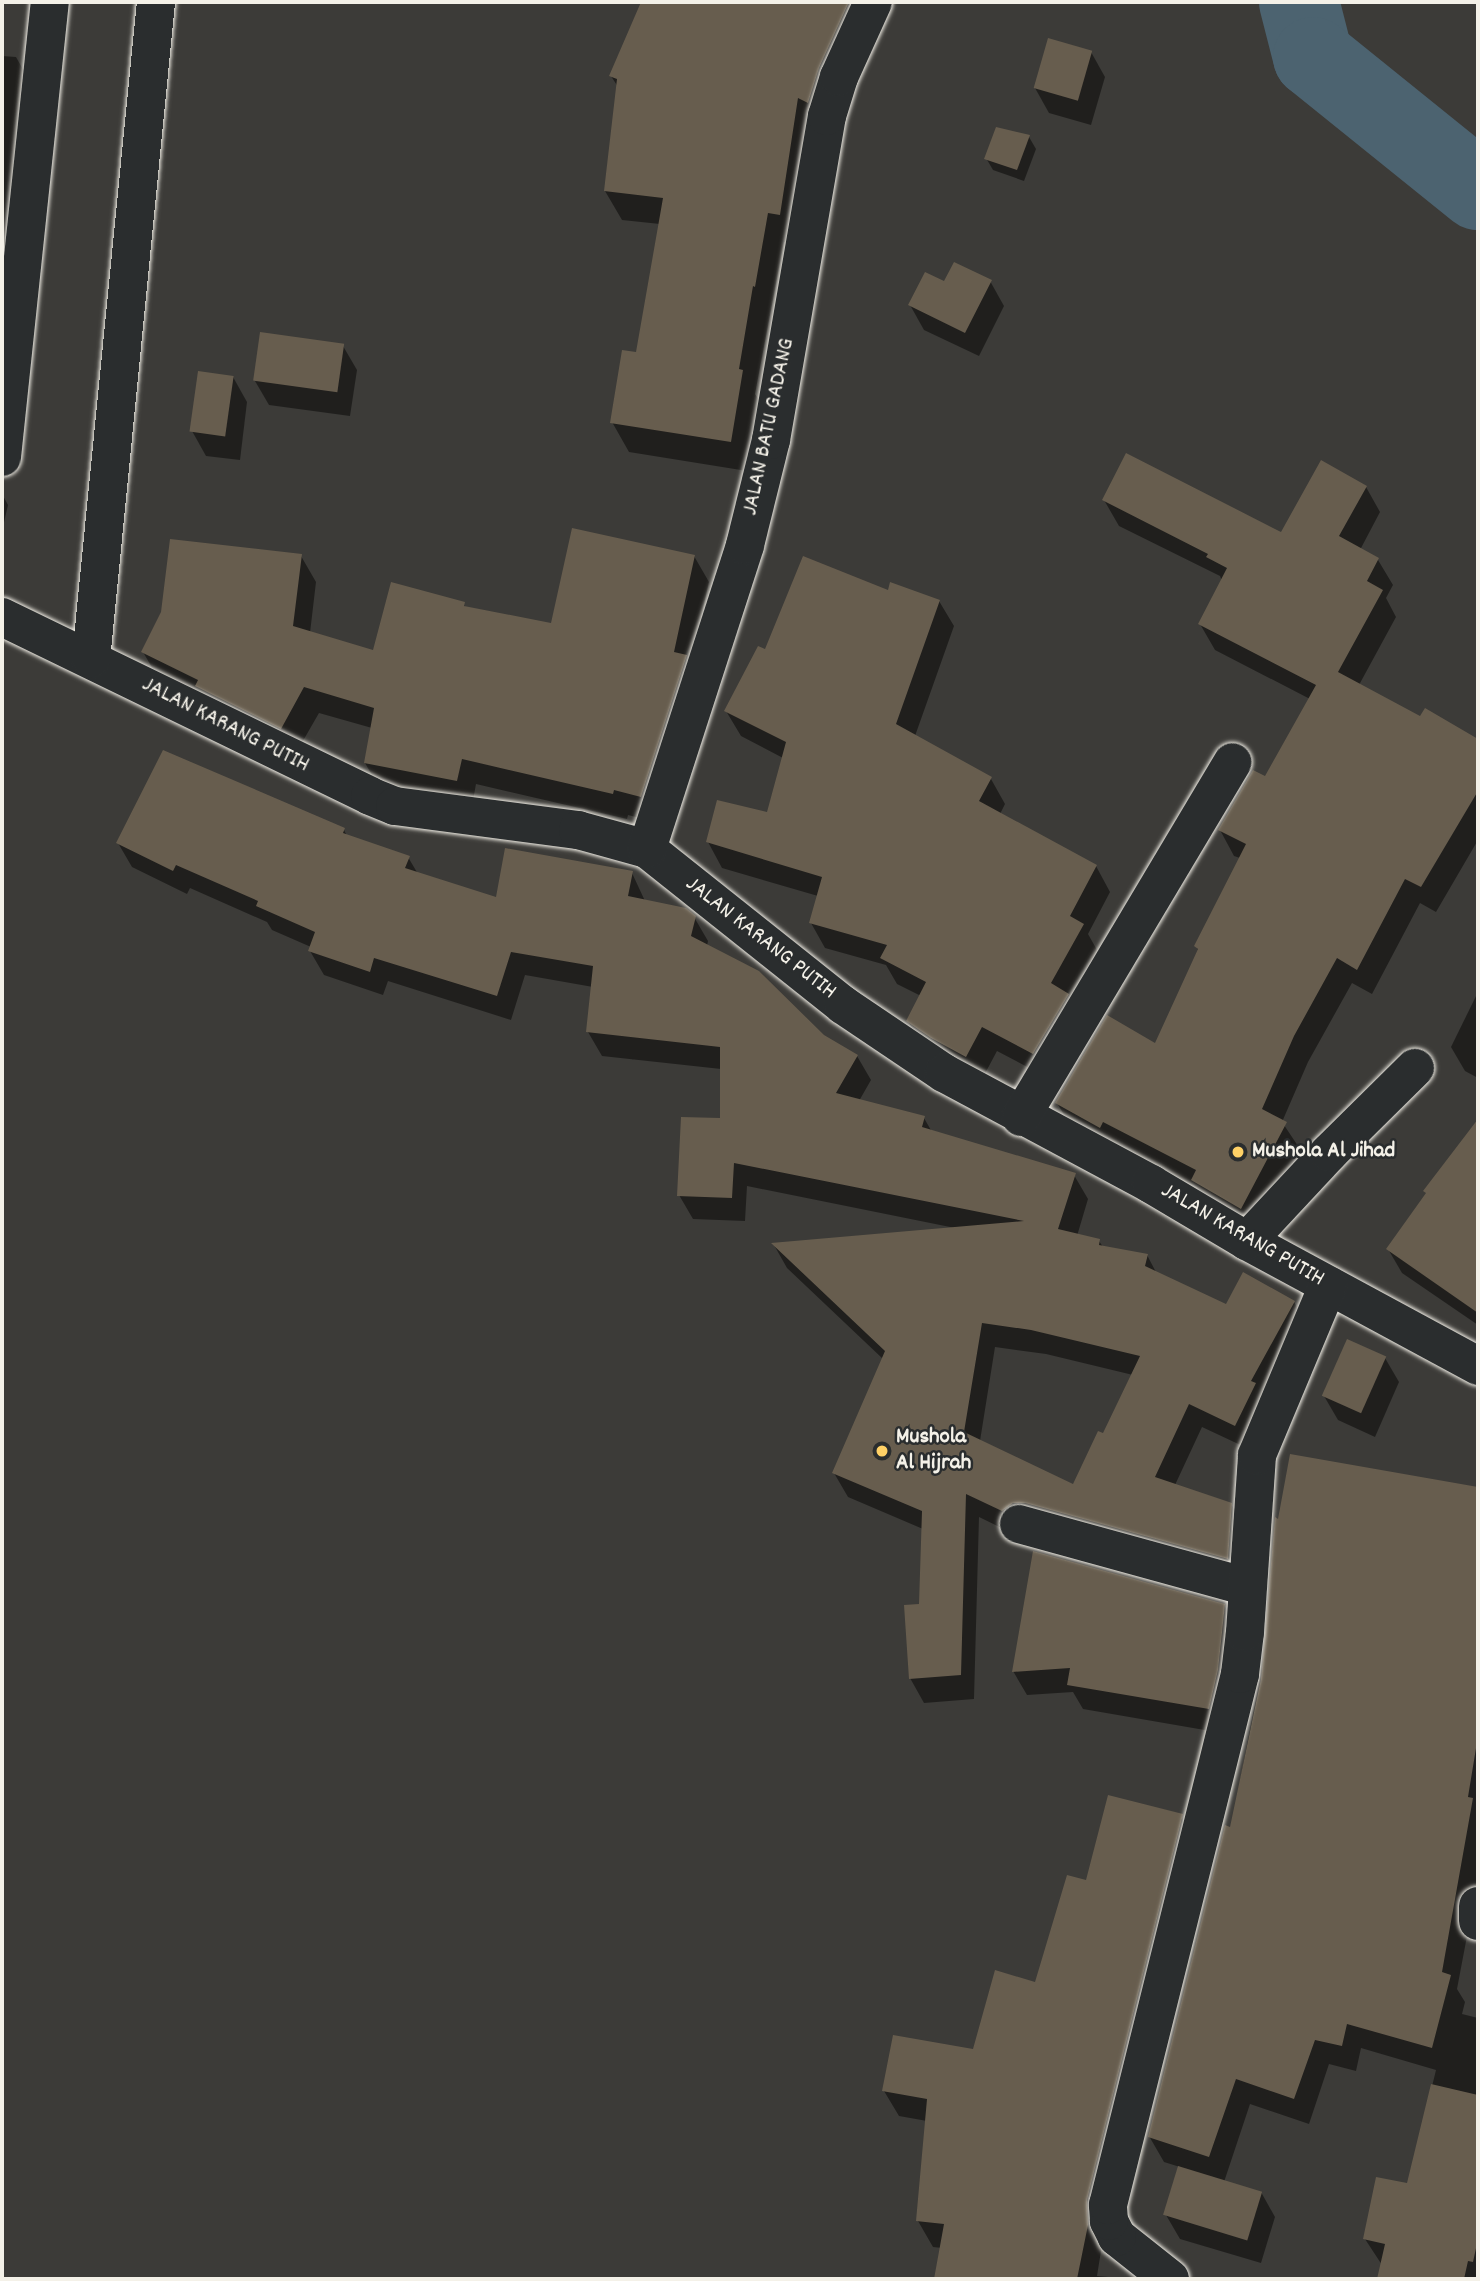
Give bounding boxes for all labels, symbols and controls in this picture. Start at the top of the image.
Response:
street label: JALAN BATU GADANG [738,336,802,518]
street label: JALAN KARANG PUTIH [137,672,313,780]
street label: JALAN KARANG PUTIH [679,871,841,1007]
place label: Mushola Al Jihad [1252,1138,1395,1166]
marker: Mushola Al Jihad [1230,1144,1246,1160]
street label: JALAN KARANG PUTIH [1155,1178,1329,1294]
place label: Mushola Al Hijrah [896,1424,971,1478]
marker: Mushola Al Hijrah [874,1443,890,1459]

